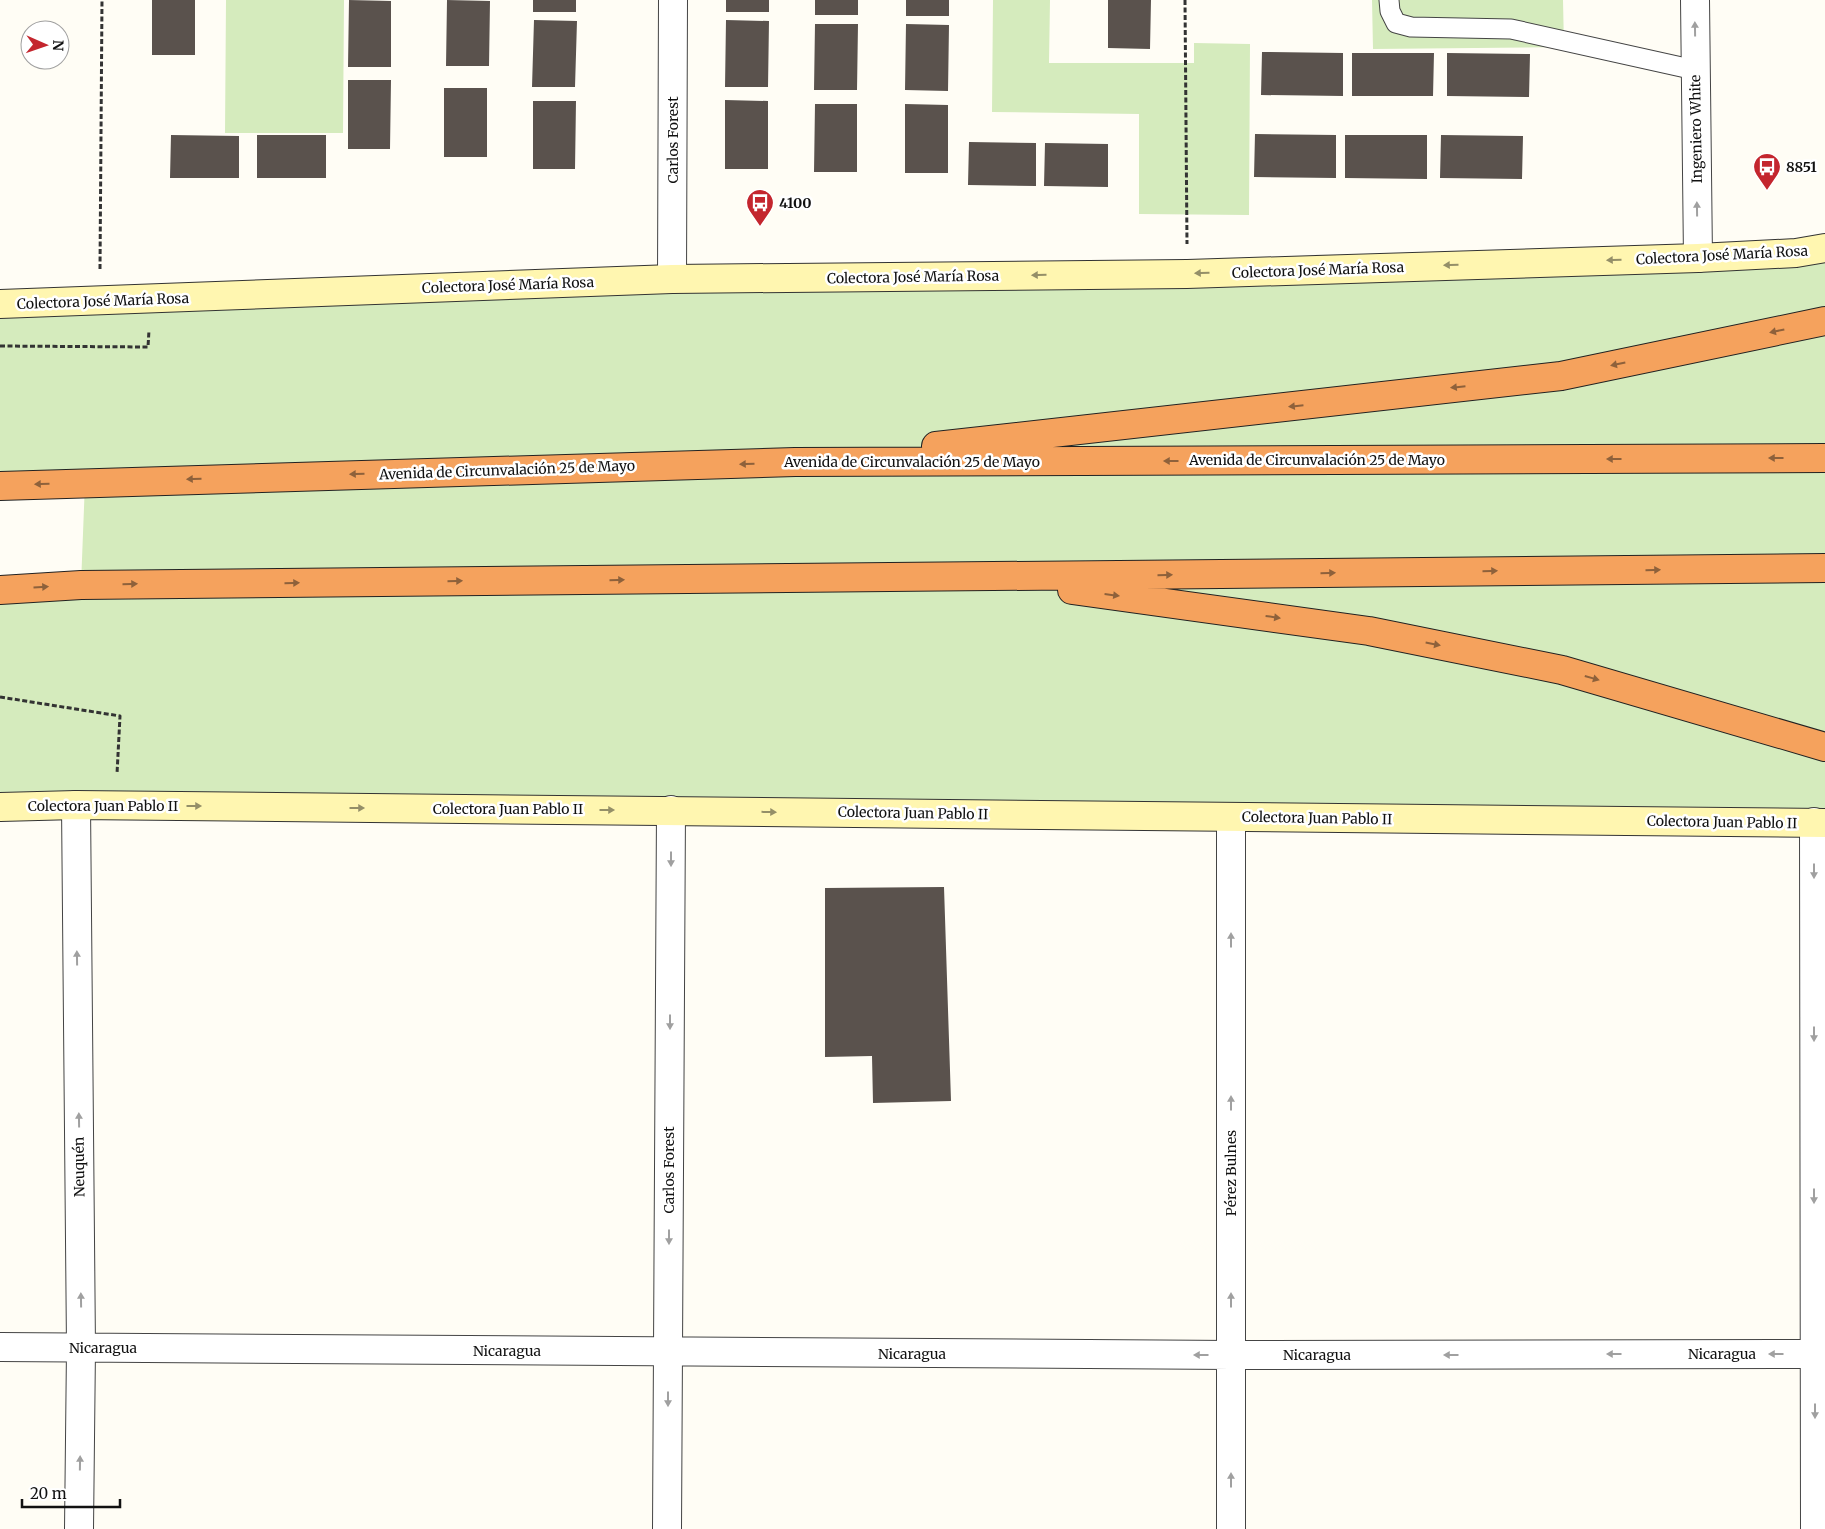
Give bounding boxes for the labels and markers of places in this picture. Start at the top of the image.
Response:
bus stop icon: 8851 [1752,152,1782,191]
place label: 8851 [1786,158,1817,176]
bus stop icon: 4100 [745,188,775,227]
place label: 4100 [779,194,812,212]

